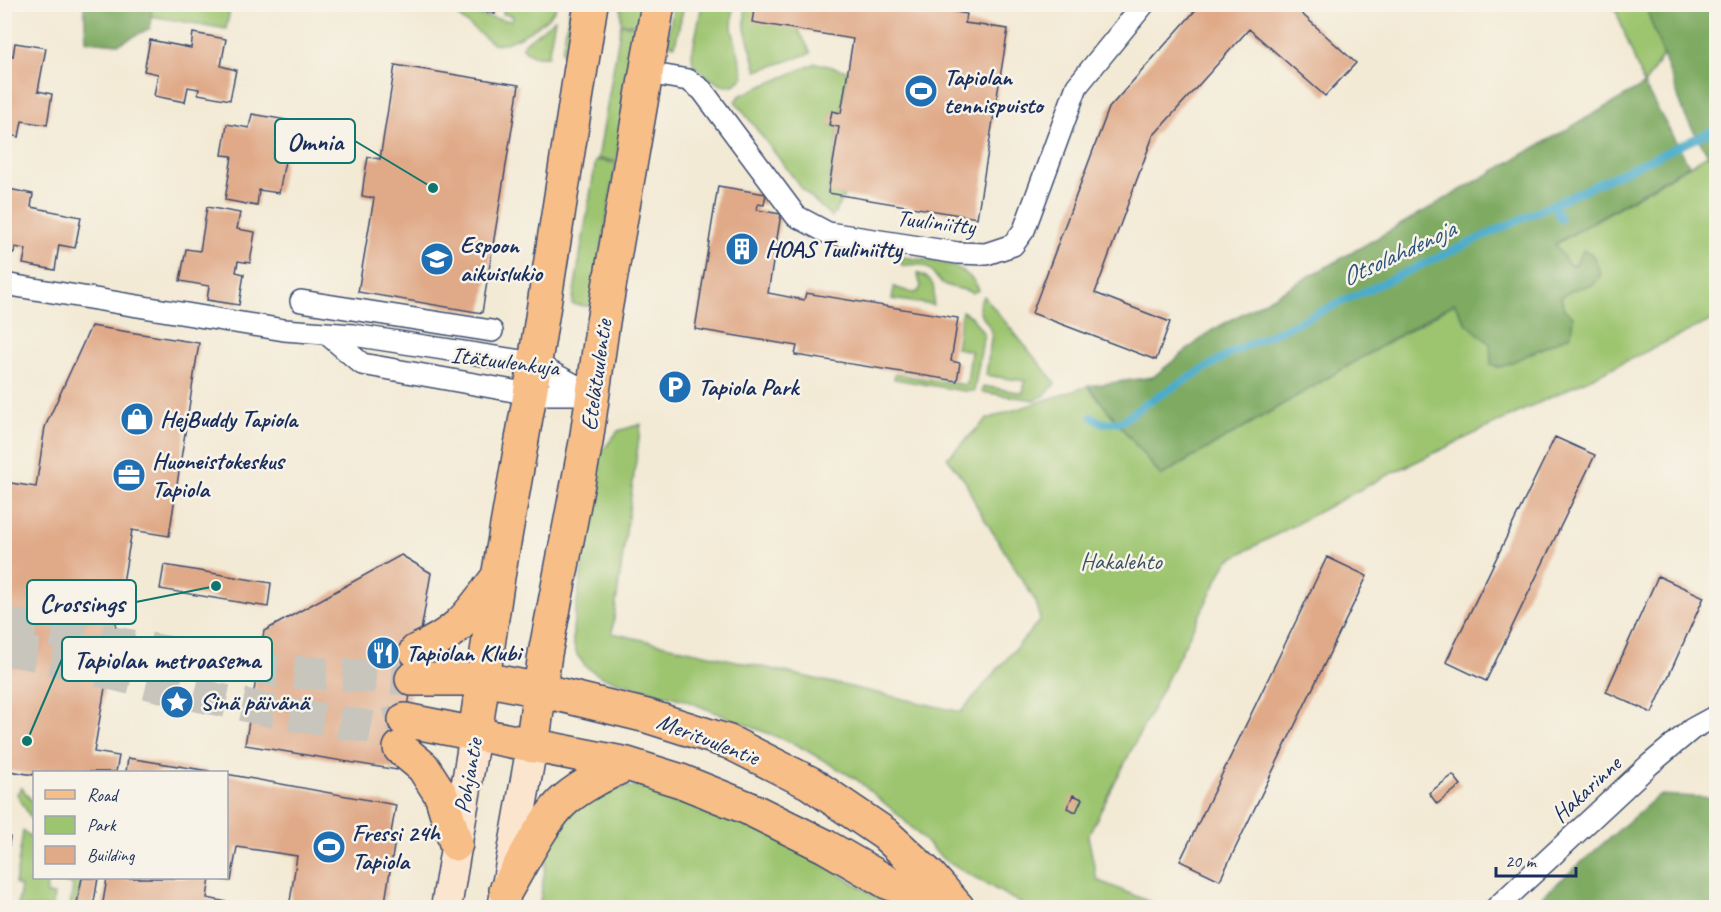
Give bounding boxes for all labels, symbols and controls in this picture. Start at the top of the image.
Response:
place label: Tapiolan tennispuisto [944,62,1045,120]
sports icon: Tapiolan tennispuisto [903,73,939,109]
callout: Omnia [275,119,355,163]
text: Omnia [287,125,345,158]
street label: Tuuliniitty [895,202,979,242]
water label: Otsolahdenoja [1336,211,1463,294]
place label: Espoon aikuislukio [460,230,544,288]
building icon: HOAS Tuuliniitty [724,231,760,267]
place label: HOAS Tuuliniitty [765,234,903,264]
school or university icon: Espoon aikuislukio [419,241,455,277]
street label: Etelätuulentie [573,315,619,432]
street label: Itätuulenkuja [449,339,562,383]
parking icon: Tapiola Park [657,369,693,405]
place label: Tapiola Park [698,372,800,402]
shop icon: HejBuddy Tapiola [119,401,155,437]
place label: HejBuddy Tapiola [160,404,299,434]
place label: Huoneistokeskus Tapiola [152,446,286,504]
office icon: Huoneistokeskus Tapiola [111,457,147,493]
park label: Hakalehto [1080,546,1163,576]
callout: Crossings [27,580,136,624]
text: Crossings [40,587,127,620]
restaurant icon: Tapiolan Klubi [365,635,401,671]
callout: Tapiolan metroasema [62,637,272,681]
place label: Tapiolan Klubi [406,638,524,668]
text: Tapiolan metroasema [74,643,263,676]
place icon: Sinä päivänä [159,684,195,720]
place label: Sinä päivänä [200,687,311,717]
street label: Merituulentie [653,706,765,773]
street label: Pohjantie [447,734,490,816]
street label: Hakarinne [1545,748,1629,829]
legend [33,771,228,879]
text: Road [87,784,120,806]
text: Park [87,814,117,836]
place label: Fressi 24h Tapiola [352,818,442,876]
sports icon: Fressi 24h Tapiola [311,829,347,865]
scale bar [1496,840,1576,878]
text: Building [87,844,136,866]
text: 20 m [1505,850,1538,872]

